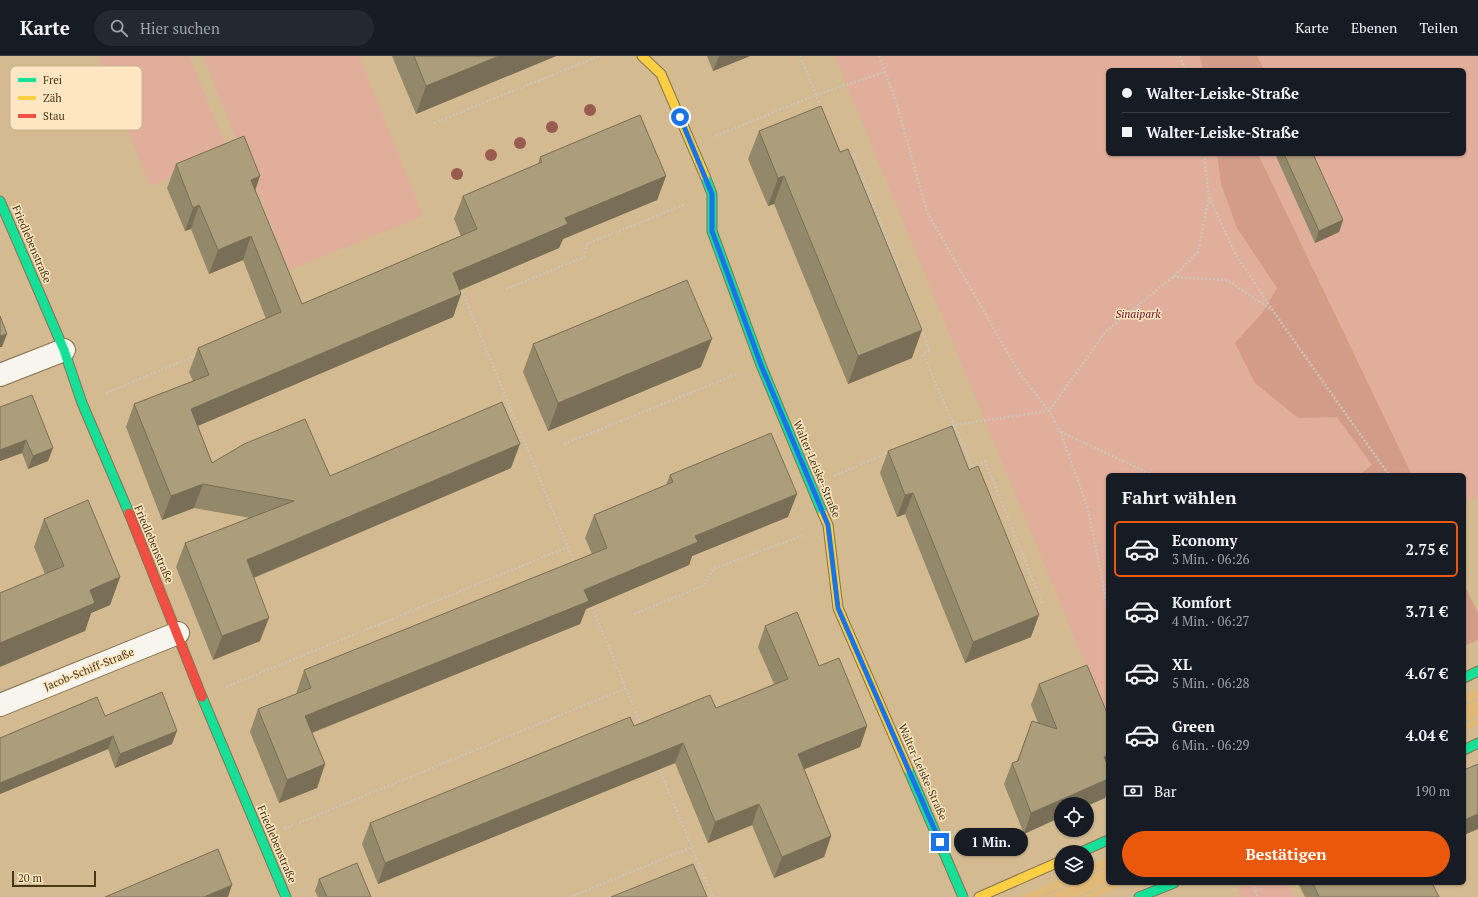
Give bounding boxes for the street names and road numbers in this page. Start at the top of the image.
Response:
street label: Friedlebenstraße [9,203,55,285]
street label: Walter-Leiske-Straße [790,418,844,520]
street label: Friedlebenstraße [131,503,177,585]
street label: Jacob-Schiff-Straße [42,644,136,693]
street label: Walter-Leiske-Straße [895,722,951,823]
street label: Friedlebenstraße [254,803,300,885]

